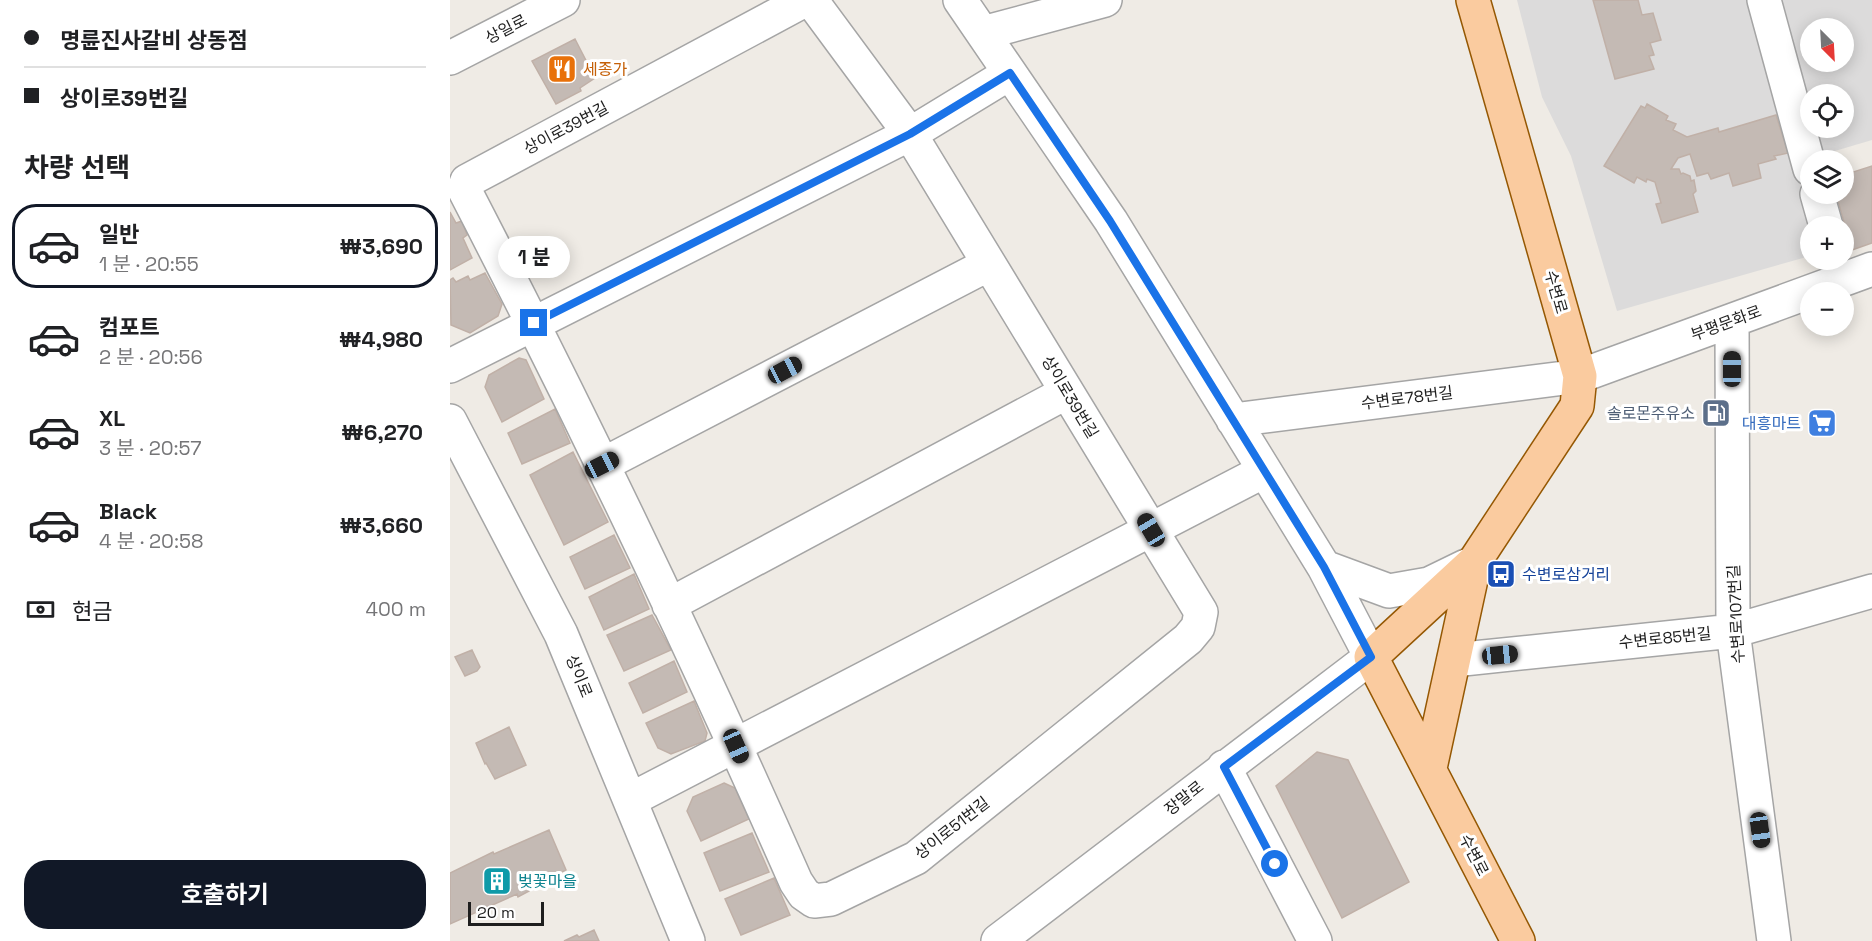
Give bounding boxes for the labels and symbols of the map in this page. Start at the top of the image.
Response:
street label: 상일로 [482,9,531,48]
north arrow [1800,18,1854,72]
restaurant icon: 세종가 [546,53,578,85]
place label: 세종가 [583,59,627,80]
street label: 상이로39번길 [520,97,612,159]
callout: 1 분 [498,236,570,278]
street label: 수변로 [1540,268,1572,316]
street label: 부평문화로 [1688,300,1764,345]
route end [520,309,547,336]
car [1723,351,1741,387]
street label: 상이로39번길 [1037,352,1103,442]
car [765,354,805,386]
street label: 수변로78번길 [1360,382,1454,414]
fuel station icon: 솔로몬주유소 [1700,397,1732,429]
place label: 솔로몬주유소 [1607,403,1695,424]
supermarket icon: 대흥마트 [1806,407,1838,439]
place label: 대흥마트 [1742,413,1801,434]
car [582,449,622,481]
car [1134,510,1168,550]
bus stop icon: 수변로삼거리 [1485,558,1517,590]
place label: 수변로삼거리 [1522,564,1610,585]
street label: 수변로107번길 [1723,564,1749,664]
street label: 수변로85번길 [1618,623,1712,653]
car [1481,644,1519,666]
street label: 상이로 [561,652,597,701]
car [720,726,752,766]
street label: 장말로 [1160,776,1208,820]
street label: 상이로51번길 [910,792,994,864]
car [1749,811,1771,849]
street label: 수변로 [1455,831,1494,880]
route start [1261,850,1288,877]
building icon: 벚꽃마을 [481,865,513,897]
place label: 벚꽃마을 [518,871,577,892]
scale bar [468,899,544,926]

